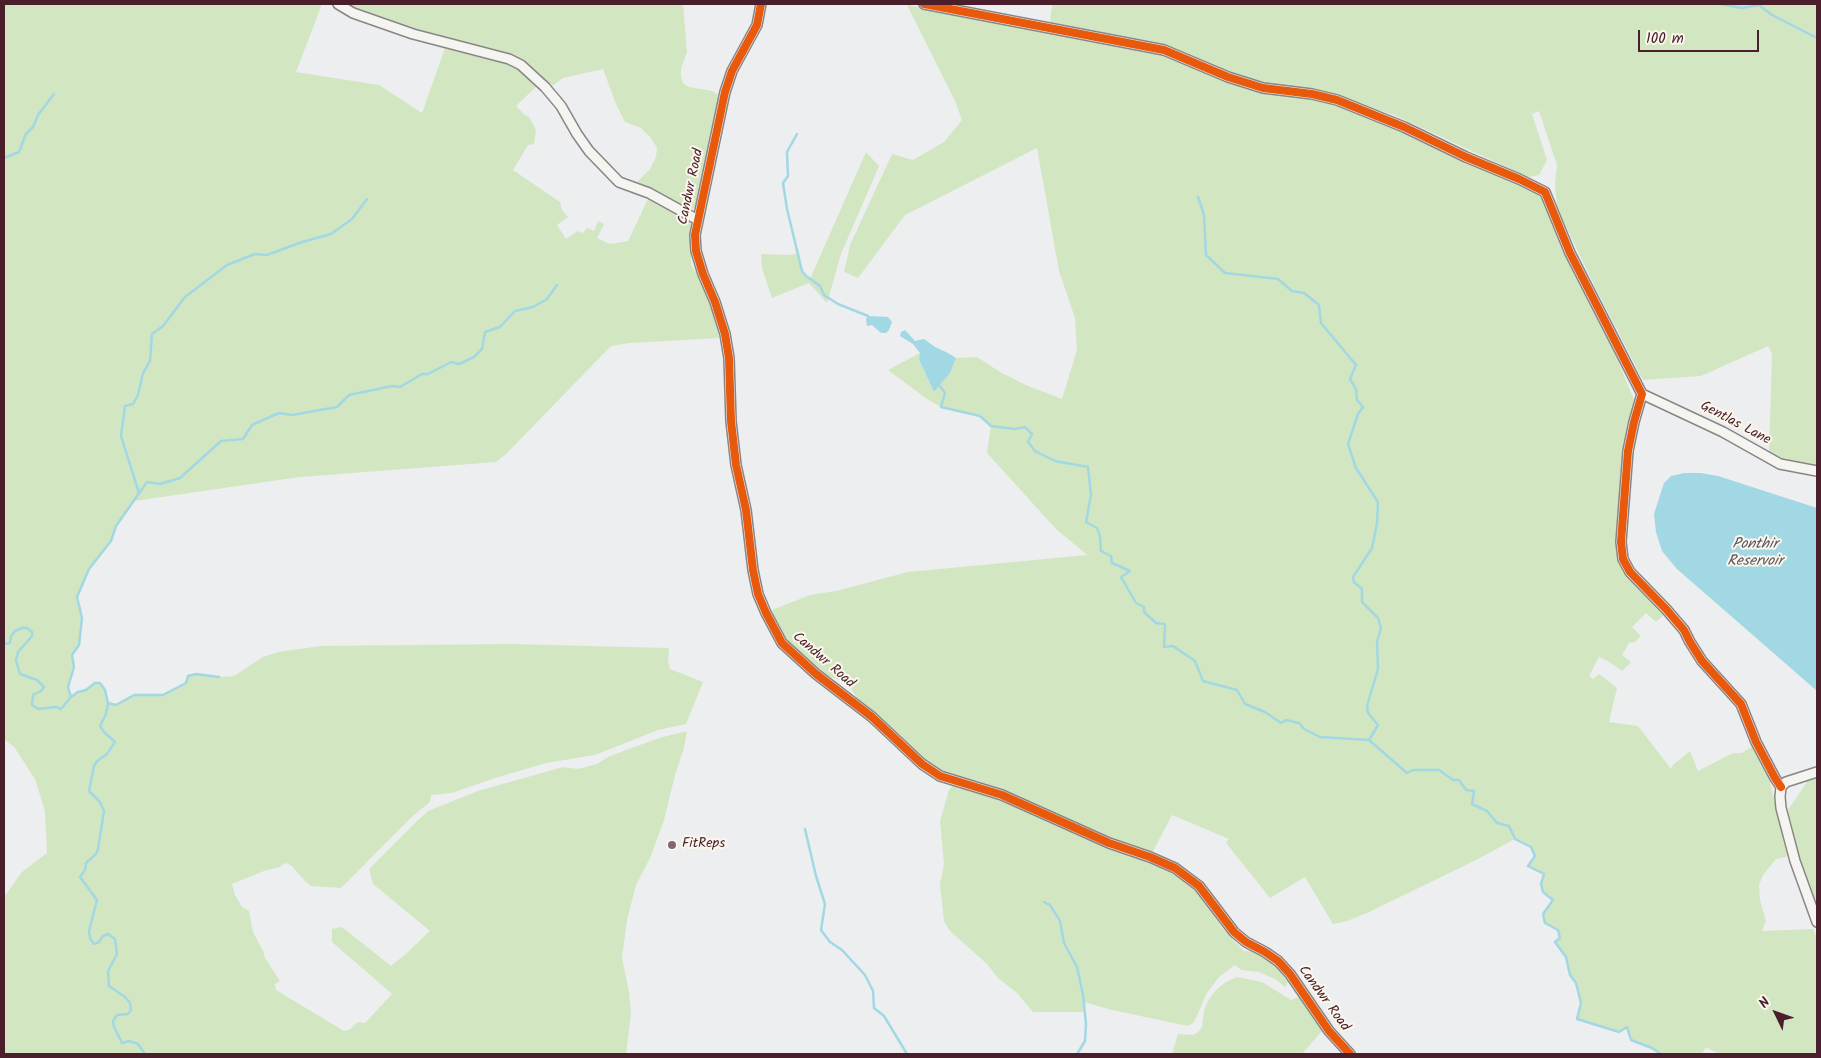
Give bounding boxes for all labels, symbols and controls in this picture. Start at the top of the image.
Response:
scale bar [1641,20,1762,52]
text: 100 m [1646,27,1684,51]
street label: Candwr Road [676,148,708,226]
street label: Gentlas Lane [1697,398,1773,450]
water label: Ponthir Reservoir [1727,536,1783,571]
street label: Candwr Road [788,629,858,693]
place label: FitReps [682,837,725,853]
marker: FitReps [666,839,678,851]
street label: Candwr Road [1294,963,1352,1035]
north arrow [1751,988,1801,1038]
text: N [1754,992,1776,1014]

